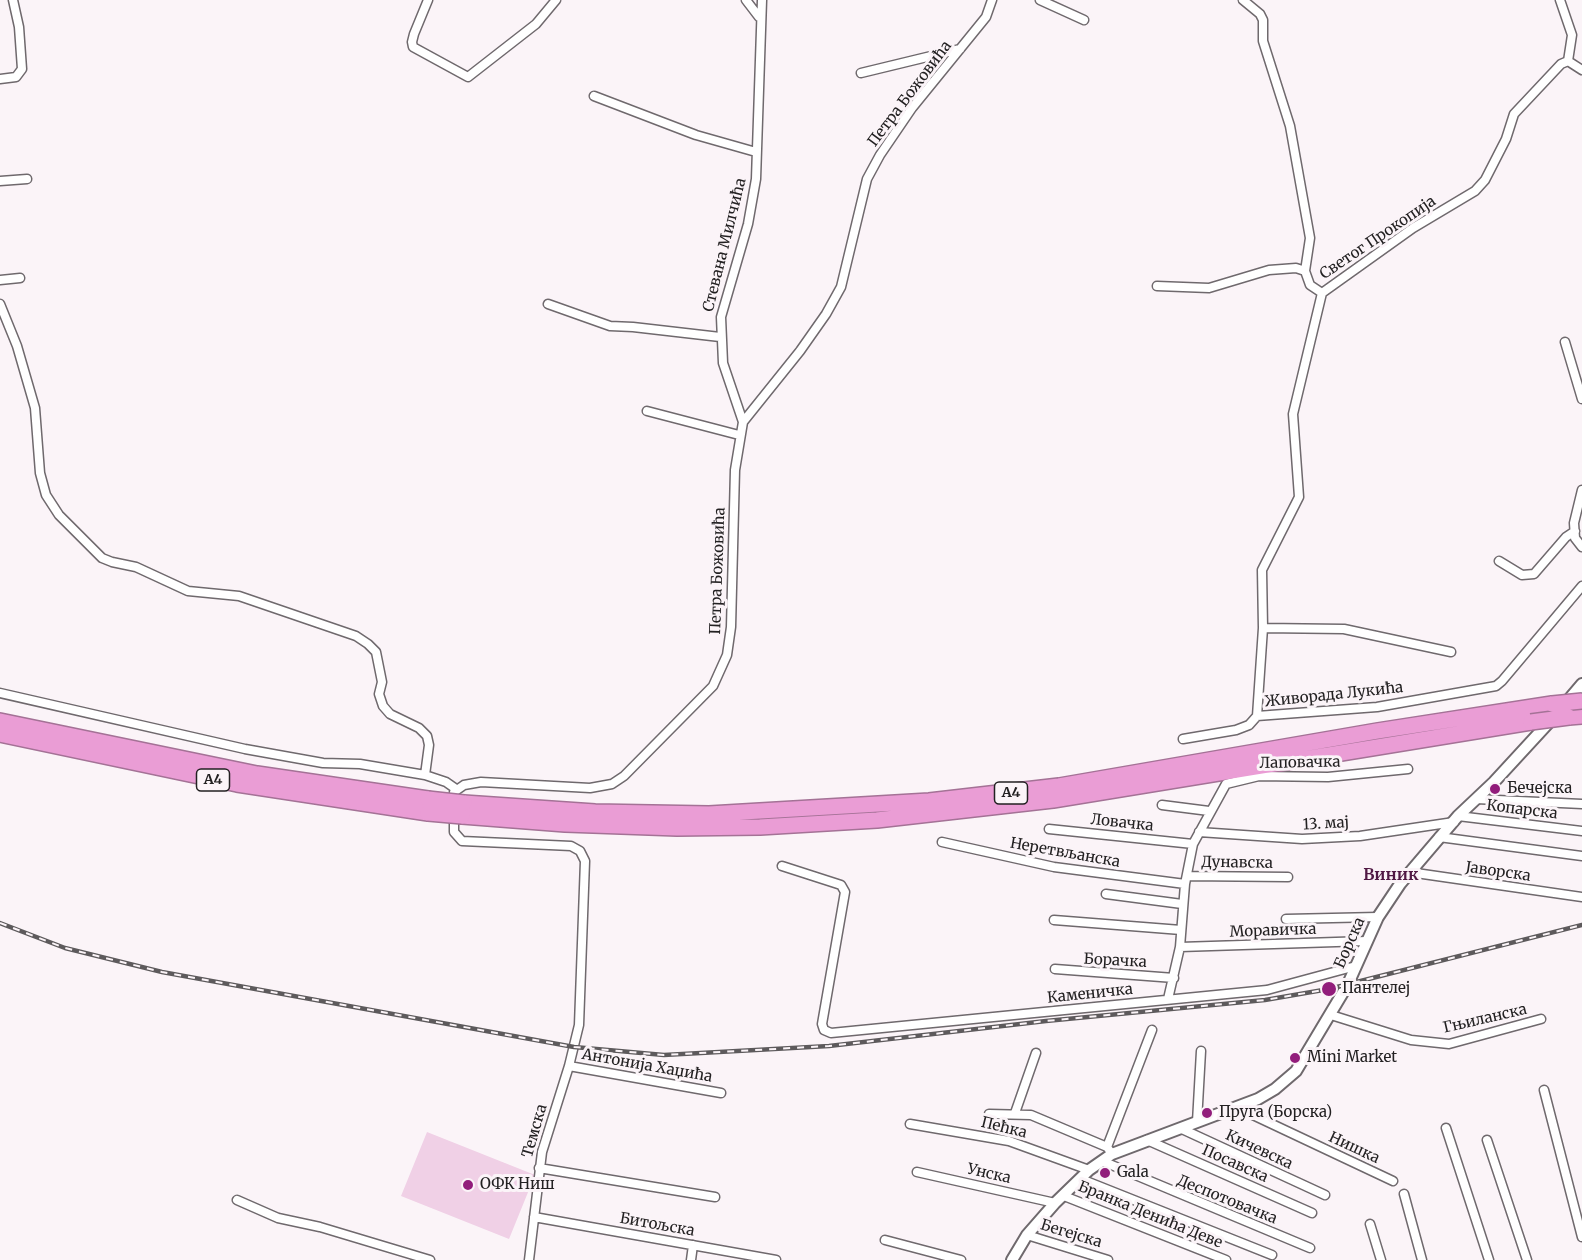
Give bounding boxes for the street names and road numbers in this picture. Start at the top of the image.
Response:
street label: Петра Божовића [864,38,956,150]
street label: Стевана Милчића [700,176,750,314]
street label: Светог Прокопија [1317,193,1439,283]
street label: Петра Божовића [707,507,729,635]
street label: Живорада Лукића [1264,679,1404,711]
street label: Лаповачка [1259,753,1341,773]
road number: A4 [196,769,230,791]
road number: A4 [994,782,1028,804]
street label: Копарска [1485,797,1559,823]
street label: Ловачка [1090,811,1154,835]
street label: 13. мај [1302,814,1350,834]
street label: Неретвљанска [1009,834,1121,872]
street label: Дунавска [1201,853,1273,873]
street label: Јаворска [1464,859,1532,885]
street label: Борска [1331,915,1369,971]
street label: Моравичка [1229,920,1317,942]
street label: Борачка [1083,950,1147,972]
street label: Каменичка [1046,981,1134,1007]
street label: Гњиланска [1441,1001,1529,1037]
street label: Антонија Хаџића [580,1046,714,1086]
street label: Темска [519,1102,551,1160]
street label: Пећка [979,1114,1029,1142]
street label: Кичевска [1223,1127,1295,1173]
street label: Нишка [1326,1128,1382,1168]
street label: Посавска [1199,1141,1271,1187]
street label: Унска [965,1160,1013,1188]
street label: Деспотовачка [1174,1172,1280,1228]
street label: Бранка Денића Деве [1075,1178,1225,1252]
street label: Битољска [618,1210,696,1240]
street label: Бегејска [1038,1216,1104,1252]

